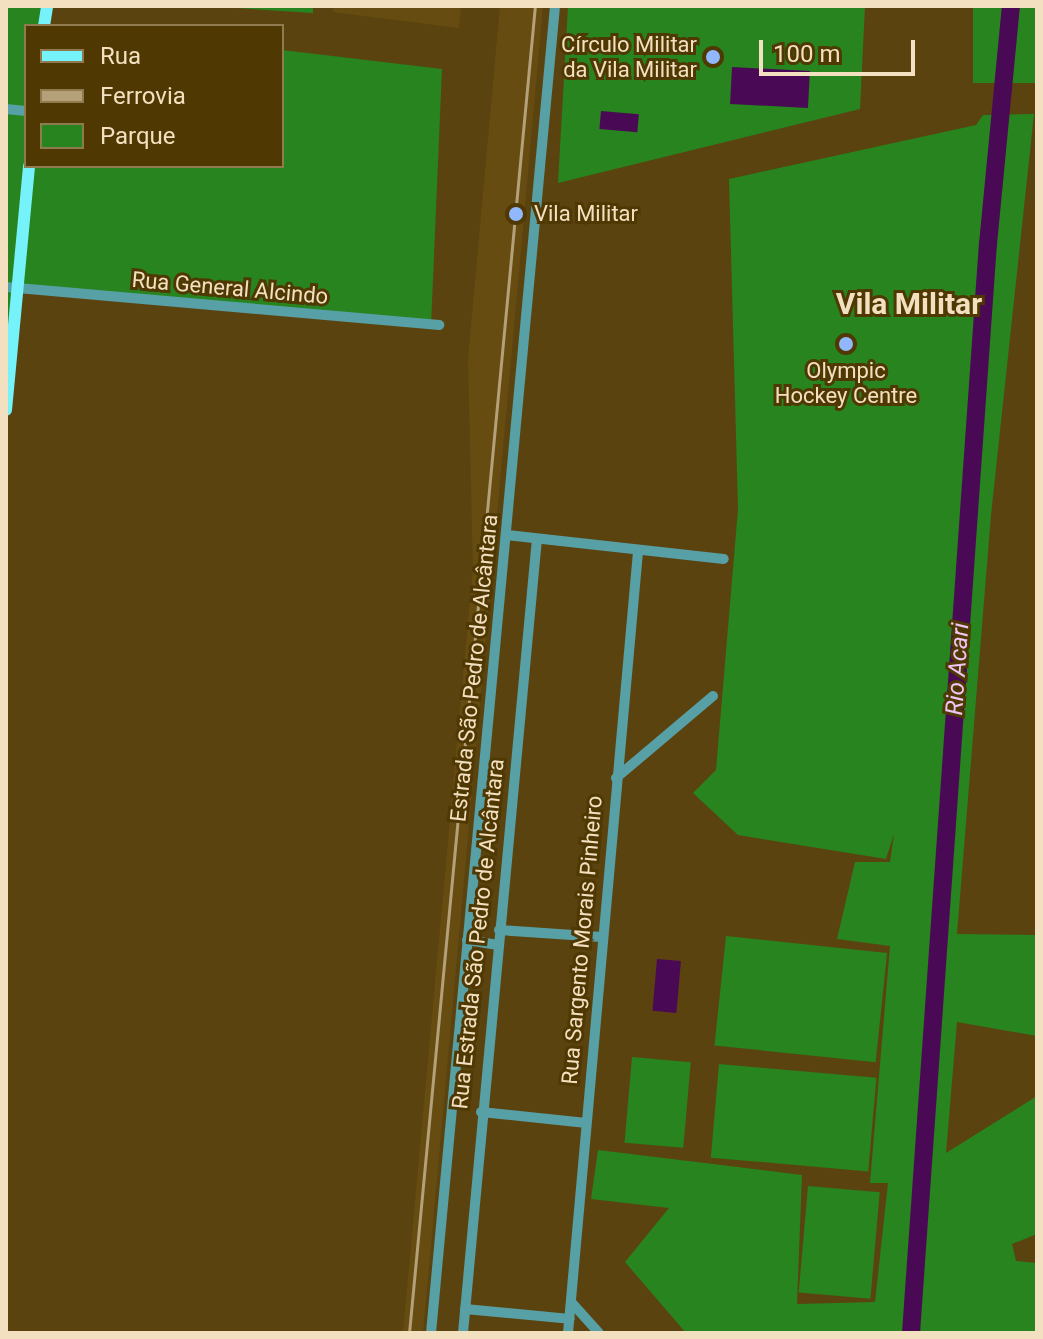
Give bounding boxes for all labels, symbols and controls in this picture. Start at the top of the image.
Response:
legend [24,24,284,168]
scale bar [763,24,919,74]
place label: Círculo Militar da Vila Militar [561,31,697,82]
text: 100 m [773,40,840,68]
text: Rua [100,42,141,70]
marker: Círculo Militar da Vila Militar [704,48,722,66]
text: Ferrovia [100,82,186,110]
text: Parque [100,122,176,150]
place label: Vila Militar [534,201,638,227]
marker: Vila Militar [505,203,527,225]
street label: Rua General Alcindo [131,266,329,310]
district label: Vila Militar [836,286,982,322]
marker: Olympic Hockey Centre [837,335,855,353]
place label: Olympic Hockey Centre [775,357,917,408]
street label: Estrada São Pedro de Alcântara [445,513,503,823]
water label: Rio Acari [940,622,976,716]
street label: Rua Estrada São Pedro de Alcântara [446,758,510,1110]
street label: Rua Sargento Morais Pinheiro [556,795,608,1085]

